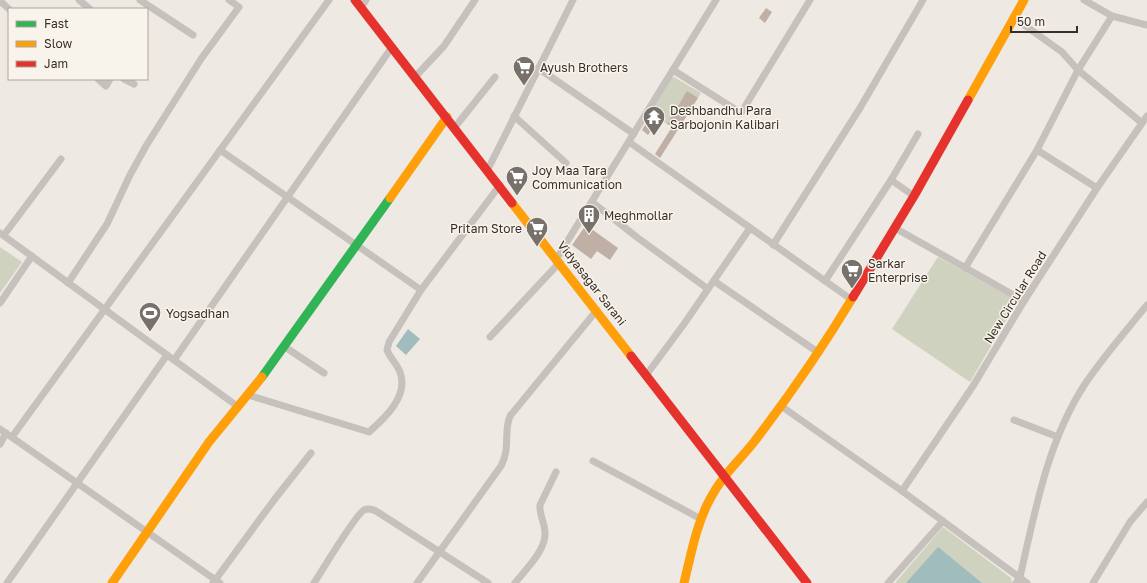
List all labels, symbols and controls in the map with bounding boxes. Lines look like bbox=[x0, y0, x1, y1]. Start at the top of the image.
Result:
legend bbox=[8, 8, 148, 80]
scale bar bbox=[1011, 8, 1077, 34]
text: 50 m bbox=[1017, 14, 1045, 29]
text: Fast bbox=[44, 16, 69, 31]
text: Slow bbox=[44, 36, 72, 51]
supermarket icon: Ayush Brothers bbox=[511, 54, 537, 87]
text: Jam bbox=[44, 56, 68, 71]
place label: Ayush Brothers bbox=[540, 60, 628, 75]
place label: Deshbandhu Para Sarbojonin Kalibari bbox=[670, 103, 779, 132]
temple icon: Deshbandhu Para Sarbojonin Kalibari bbox=[641, 104, 667, 137]
place label: Joy Maa Tara Communication bbox=[532, 163, 622, 192]
supermarket icon: Joy Maa Tara Communication bbox=[504, 164, 530, 197]
building icon: Meghmollar bbox=[576, 202, 602, 235]
place label: Meghmollar bbox=[604, 208, 673, 223]
supermarket icon: Pritam Store bbox=[524, 215, 550, 248]
place label: Pritam Store bbox=[450, 221, 522, 236]
street label: Vidyasagar Sarani bbox=[554, 238, 630, 328]
street label: New Circular Road bbox=[981, 248, 1049, 346]
place label: Sarkar Enterprise bbox=[868, 256, 928, 285]
supermarket icon: Sarkar Enterprise bbox=[839, 257, 865, 290]
sports icon: Yogsadhan bbox=[137, 300, 163, 333]
place label: Yogsadhan bbox=[166, 306, 229, 321]

